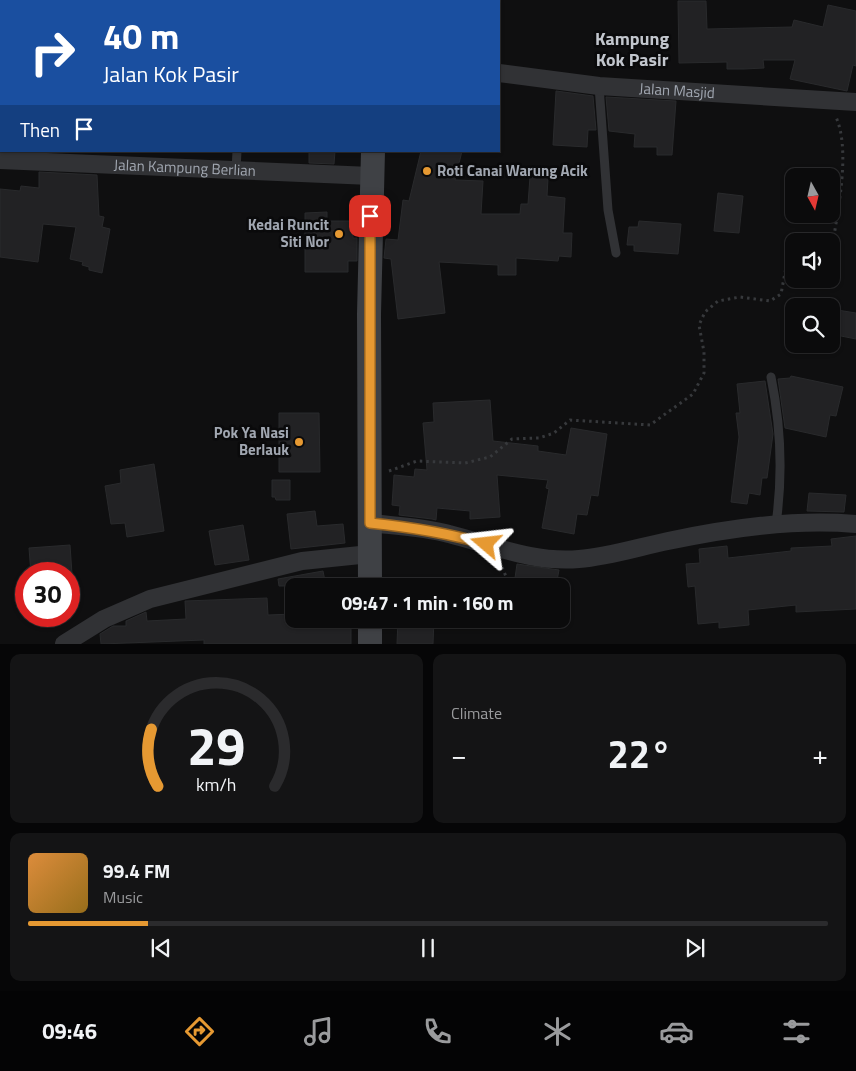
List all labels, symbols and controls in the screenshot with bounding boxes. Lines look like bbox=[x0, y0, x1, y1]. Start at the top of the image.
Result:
text: 40 m bbox=[103, 9, 179, 63]
icon: right bbox=[20, 20, 85, 85]
district label: Kampung Kok Pasir bbox=[595, 25, 669, 73]
text: Jalan Kok Pasir bbox=[103, 57, 239, 91]
street label: Jalan Masjid bbox=[638, 77, 716, 104]
text: Then bbox=[20, 115, 60, 144]
icon: arrive bbox=[70, 115, 98, 143]
street label: Jalan Kampung Berlian bbox=[113, 153, 256, 182]
place label: Roti Canai Warung Acik bbox=[437, 159, 588, 182]
marker: Roti Canai Warung Acik bbox=[421, 165, 433, 177]
north arrow bbox=[785, 168, 840, 222]
map controls bbox=[785, 168, 840, 353]
pin bbox=[349, 195, 391, 237]
icon: arrive bbox=[356, 202, 384, 230]
place label: Kedai Runcit Siti Nor bbox=[248, 213, 330, 253]
marker: Kedai Runcit Siti Nor bbox=[333, 228, 345, 240]
button: sound bbox=[785, 233, 840, 288]
button: search bbox=[785, 298, 840, 353]
place label: Pok Ya Nasi Berlauk bbox=[214, 421, 289, 461]
marker: Pok Ya Nasi Berlauk bbox=[293, 436, 305, 448]
position arrow bbox=[459, 517, 511, 569]
speed limit sign: 30 bbox=[15, 562, 80, 627]
text: 09:47 · 1 min · 160 m bbox=[341, 588, 514, 617]
text: Climate bbox=[451, 701, 502, 725]
text: 29 bbox=[187, 706, 246, 785]
text: 22° bbox=[608, 725, 671, 783]
text: − bbox=[451, 733, 467, 776]
text: + bbox=[812, 733, 828, 776]
text: km/h bbox=[196, 771, 237, 798]
text: 99.4 FM bbox=[103, 856, 170, 885]
text: Music bbox=[103, 885, 143, 909]
icon: previous bbox=[147, 934, 175, 962]
icon: pause bbox=[414, 934, 442, 962]
icon: next bbox=[681, 934, 709, 962]
text: 09:46 bbox=[42, 1014, 97, 1048]
icon: directions bbox=[182, 1014, 217, 1049]
icon: music bbox=[301, 1014, 336, 1049]
icon: phone bbox=[420, 1014, 455, 1049]
icon: climate bbox=[540, 1014, 575, 1049]
icon: car bbox=[659, 1014, 694, 1049]
icon: filters bbox=[779, 1014, 814, 1049]

